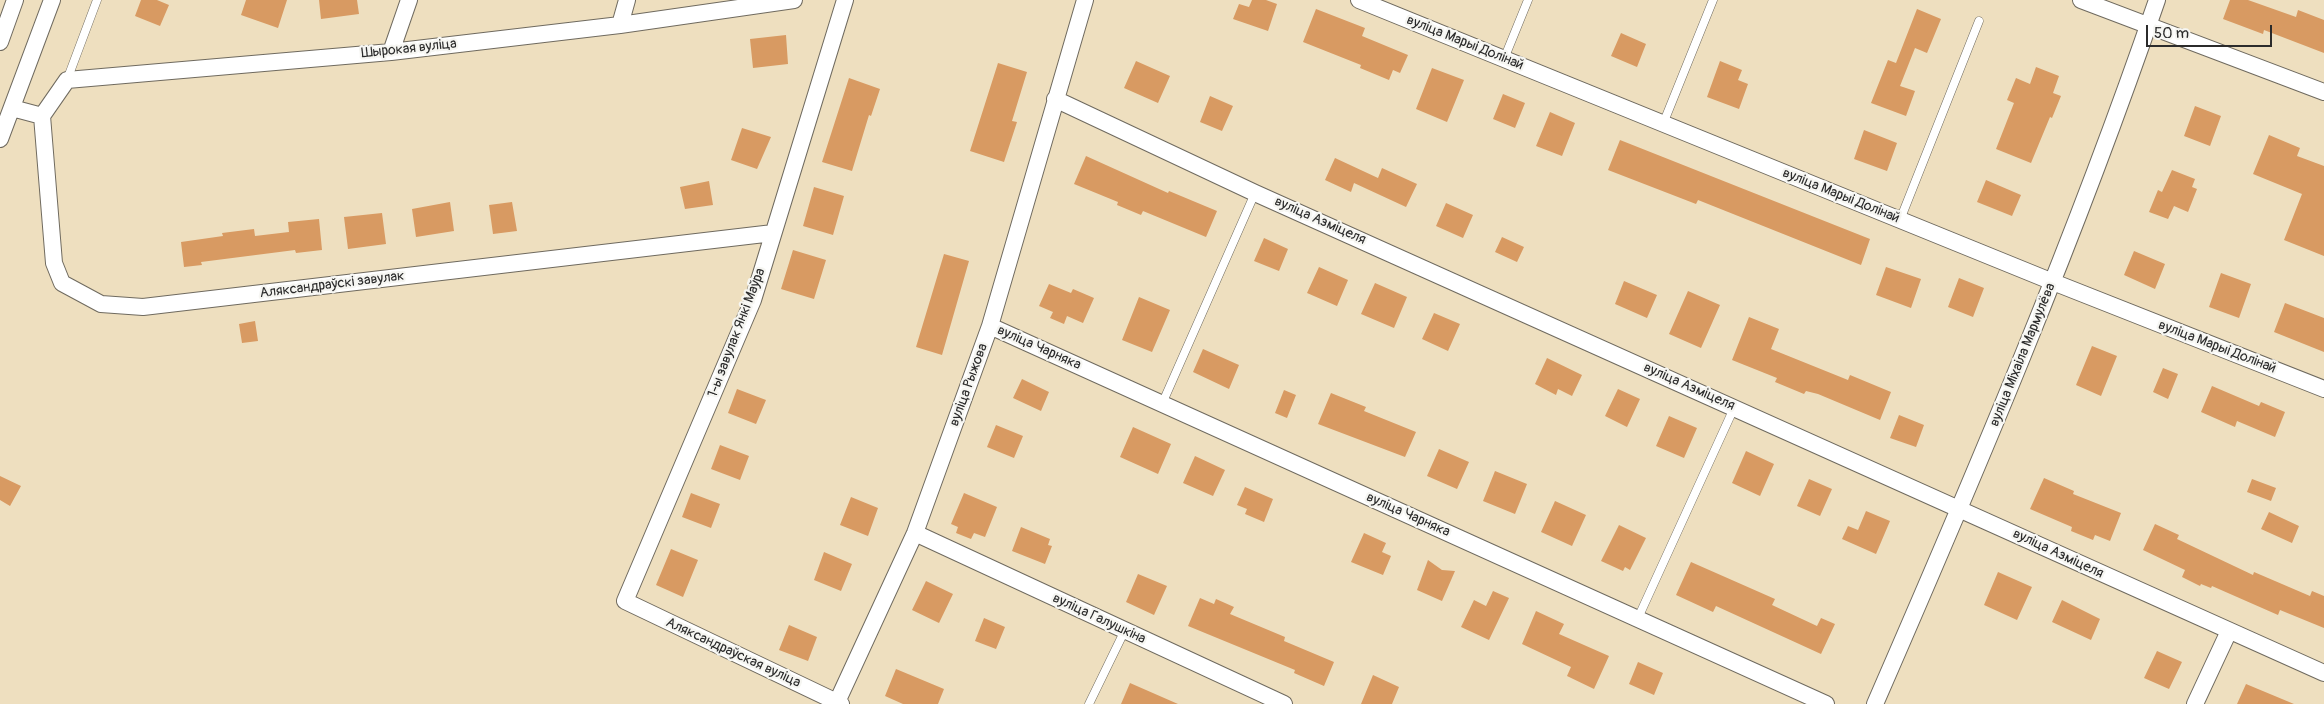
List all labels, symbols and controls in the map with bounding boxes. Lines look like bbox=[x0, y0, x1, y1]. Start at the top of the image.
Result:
street label: вуліца Марыі Долінай bbox=[1404, 12, 1526, 74]
scale bar bbox=[2149, 15, 2275, 47]
text: 50 m bbox=[2154, 24, 2189, 43]
street label: Шырокая вуліца bbox=[360, 36, 458, 62]
street label: вуліца Марыі Долінай bbox=[1780, 165, 1902, 227]
street label: вуліца Азміцеля bbox=[1272, 193, 1368, 249]
street label: 1-ы завулак Янкі Маўра bbox=[705, 266, 769, 400]
street label: Аляксандраўскі завулак bbox=[259, 268, 405, 302]
street label: вуліца Міхаіла Мармулёва bbox=[1987, 281, 2059, 429]
street label: вуліца Марыі Долінай bbox=[2156, 317, 2278, 377]
street label: вуліца Чарняка bbox=[995, 322, 1083, 374]
street label: вуліца Рыжова bbox=[946, 341, 992, 429]
street label: вуліца Азміцеля bbox=[1641, 359, 1737, 415]
street label: вуліца Чарняка bbox=[1364, 489, 1452, 541]
street label: вуліца Азміцеля bbox=[2010, 526, 2106, 582]
street label: вуліца Галушкіна bbox=[1050, 590, 1148, 648]
street label: Аляксандраўская вуліца bbox=[663, 614, 803, 692]

